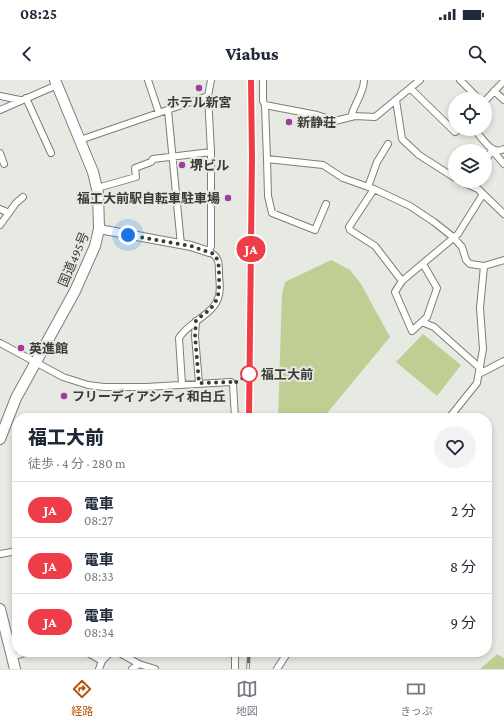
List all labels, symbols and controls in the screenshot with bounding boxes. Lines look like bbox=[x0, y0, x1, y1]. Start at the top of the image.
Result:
text: 08:25 bbox=[20, 6, 57, 22]
icon: back bbox=[16, 43, 38, 65]
icon: search bbox=[466, 43, 488, 65]
text: Viabus bbox=[226, 44, 279, 64]
marker: ホテル新宮 bbox=[194, 83, 204, 93]
map controls bbox=[448, 92, 492, 188]
button: locate bbox=[448, 92, 492, 136]
place label: ホテル新宮 bbox=[166, 95, 232, 110]
place label: 新静荘 bbox=[297, 115, 336, 130]
marker: 新静荘 bbox=[284, 117, 294, 127]
button: layers bbox=[448, 144, 492, 188]
place label: 堺ビル bbox=[190, 158, 229, 173]
marker: 堺ビル bbox=[177, 160, 187, 170]
place label: 福工大前駅自転車駐車場 bbox=[77, 191, 220, 206]
marker: 福工大前駅自転車駐車場 bbox=[223, 193, 233, 203]
your location bbox=[118, 225, 138, 245]
street label: 国道495号 bbox=[55, 230, 92, 289]
line badge: JA bbox=[233, 236, 269, 262]
text: JA bbox=[245, 241, 257, 257]
place label: 英進館 bbox=[29, 341, 68, 356]
marker: 英進館 bbox=[16, 343, 26, 353]
marker: 福工大前 bbox=[240, 365, 258, 383]
place label: 福工大前 bbox=[261, 367, 313, 382]
place label: フリーディアシティ和白丘 bbox=[72, 389, 226, 404]
marker: フリーディアシティ和白丘 bbox=[59, 391, 69, 401]
button: heart bbox=[434, 426, 476, 468]
text: 福工大前 bbox=[28, 427, 104, 448]
text: 徒歩 · 4 分 · 280 m bbox=[28, 456, 126, 471]
text: 電車 bbox=[84, 496, 114, 512]
text: JA bbox=[44, 502, 56, 518]
text: 2 分 bbox=[451, 503, 476, 519]
text: 08:27 bbox=[84, 513, 113, 528]
text: 電車 bbox=[84, 552, 114, 568]
text: JA bbox=[44, 558, 56, 574]
text: 8 分 bbox=[450, 559, 476, 575]
text: 08:33 bbox=[84, 569, 114, 584]
text: 電車 bbox=[84, 608, 114, 624]
text: JA bbox=[44, 614, 56, 630]
text: 9 分 bbox=[451, 615, 476, 631]
text: 08:34 bbox=[84, 625, 114, 640]
tab: 経路 bbox=[71, 678, 93, 718]
tab: 地図 bbox=[236, 678, 258, 718]
tab: きっぷ bbox=[400, 678, 433, 718]

